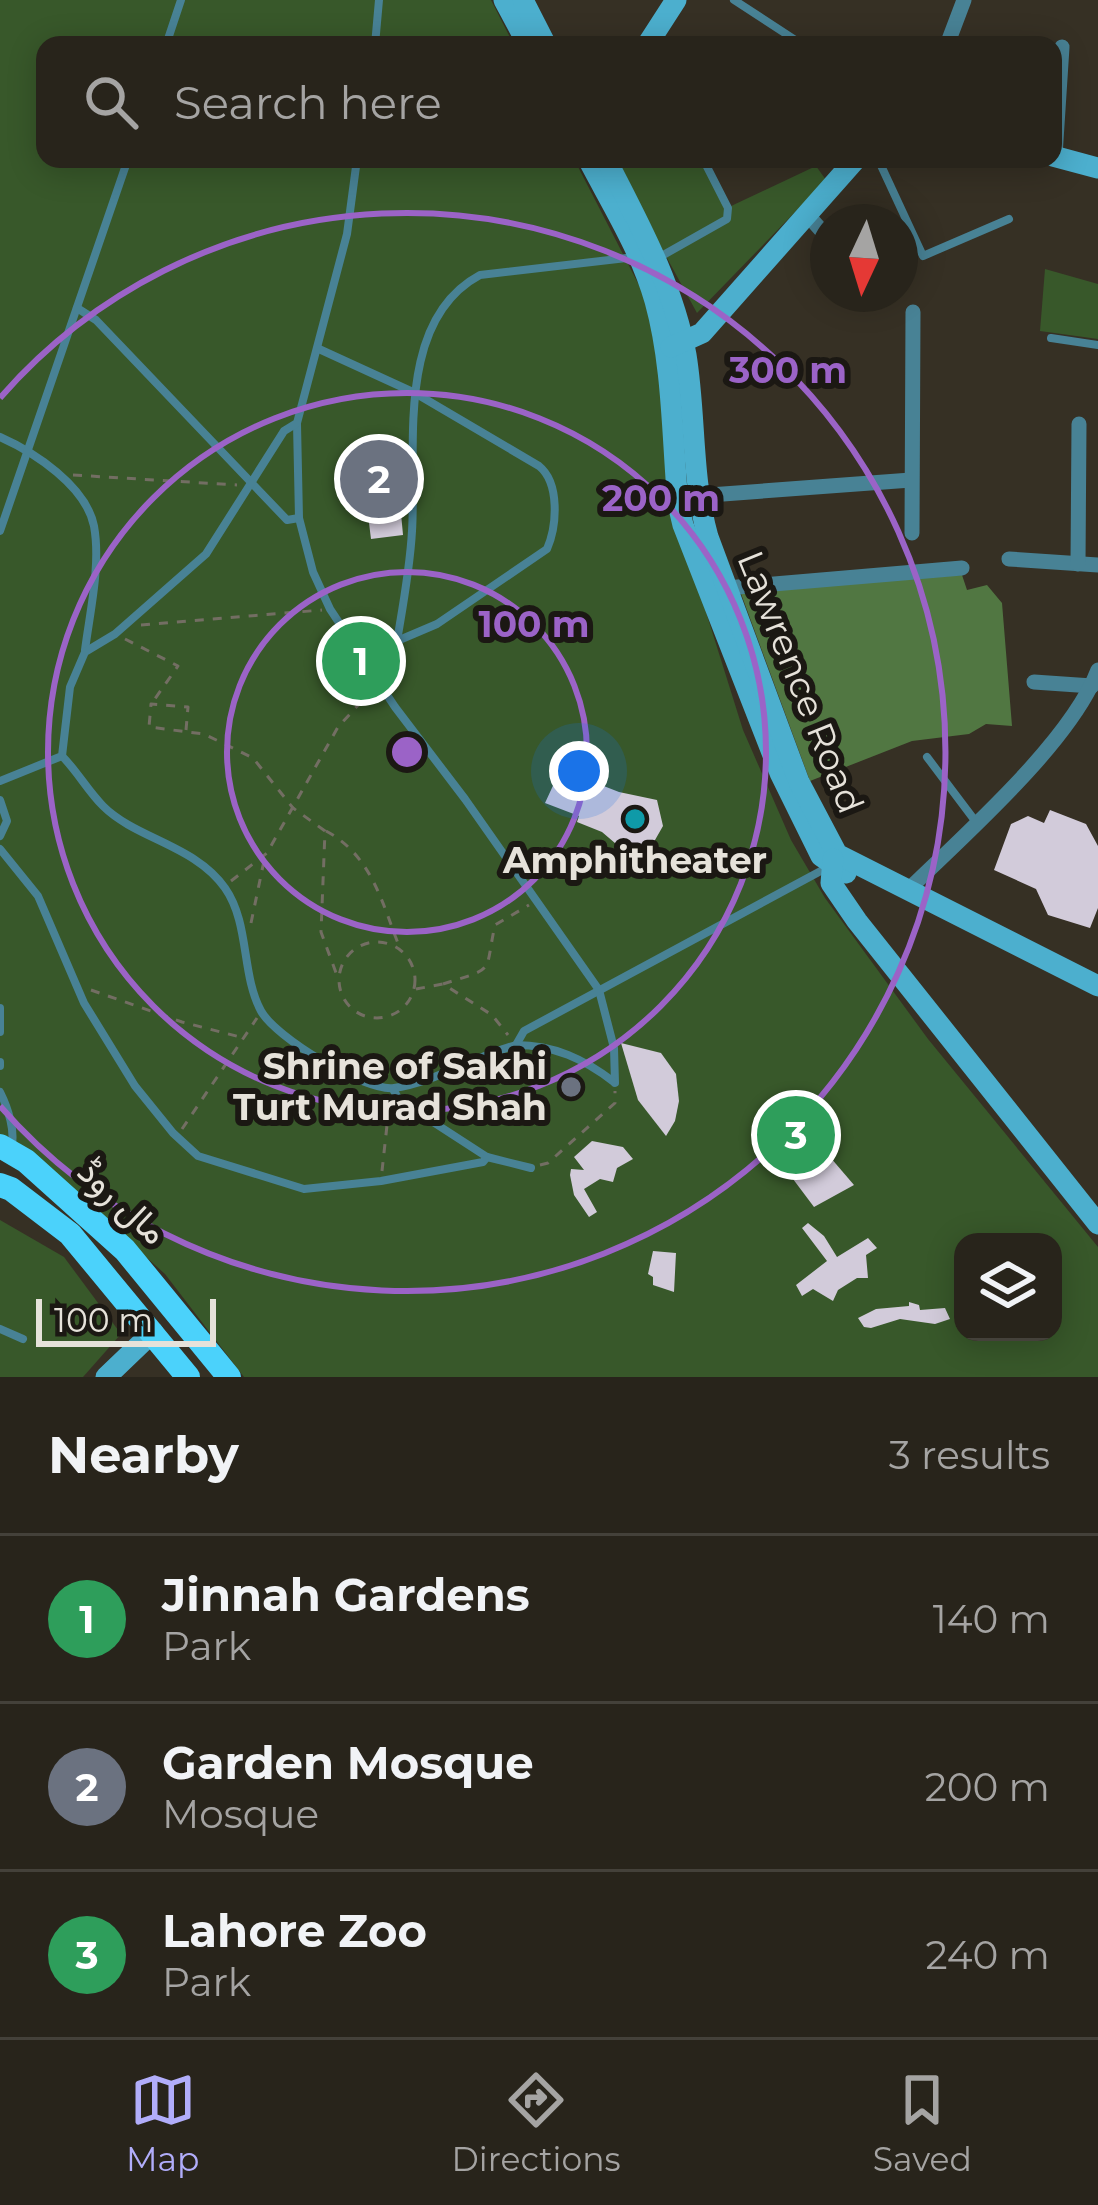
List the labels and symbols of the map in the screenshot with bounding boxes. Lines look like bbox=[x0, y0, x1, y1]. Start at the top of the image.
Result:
north arrow bbox=[810, 204, 918, 312]
text: 300 m bbox=[728, 348, 847, 392]
pin: 2 bbox=[340, 434, 418, 524]
text: 200 m bbox=[602, 476, 720, 520]
street label: Lawrence Road bbox=[728, 544, 874, 820]
text: 100 m bbox=[479, 602, 589, 646]
pin: 1 bbox=[322, 616, 400, 706]
centre of rings bbox=[386, 731, 428, 773]
your location bbox=[549, 741, 609, 801]
marker: Amphitheater bbox=[622, 806, 648, 832]
place label: Amphitheater bbox=[502, 838, 767, 882]
place label: Shrine of Sakhi Turt Murad Shah bbox=[233, 1044, 547, 1129]
marker: Shrine of Sakhi Turt Murad Shah bbox=[558, 1074, 584, 1100]
pin: 3 bbox=[757, 1090, 835, 1180]
street label: مال روڈ bbox=[69, 1149, 177, 1254]
scale bar bbox=[36, 1293, 216, 1346]

